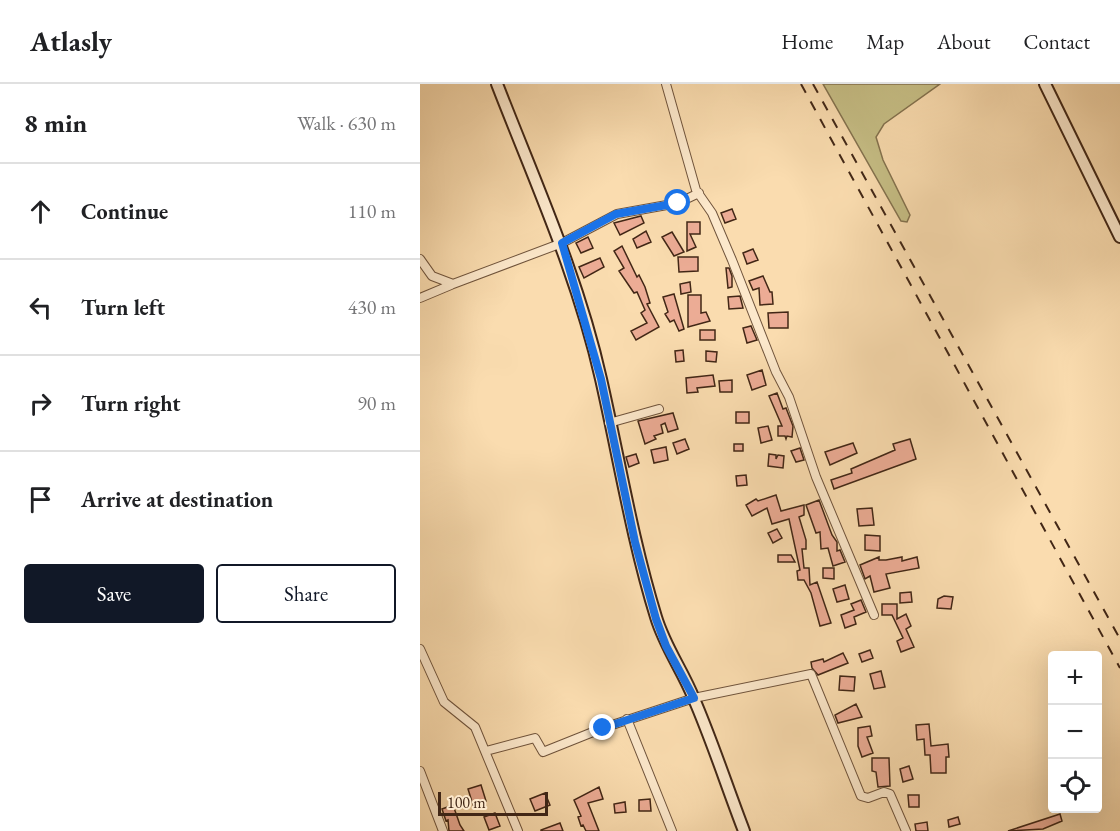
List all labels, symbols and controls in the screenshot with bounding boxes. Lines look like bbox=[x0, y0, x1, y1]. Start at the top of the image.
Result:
text: Atlasly bbox=[30, 23, 112, 59]
text: Home bbox=[781, 28, 833, 55]
text: Map bbox=[866, 28, 904, 55]
text: About bbox=[937, 28, 990, 55]
text: Contact bbox=[1023, 28, 1090, 55]
text: 8 min bbox=[24, 106, 87, 140]
text: Walk · 630 m bbox=[297, 110, 396, 136]
route start bbox=[664, 189, 690, 215]
icon: ahead bbox=[24, 195, 57, 228]
text: Continue bbox=[81, 197, 168, 226]
text: 110 m bbox=[348, 198, 396, 224]
icon: left bbox=[24, 291, 57, 324]
text: Turn left bbox=[81, 293, 165, 322]
text: 430 m bbox=[348, 294, 396, 320]
icon: right bbox=[24, 387, 57, 420]
text: Turn right bbox=[81, 389, 180, 418]
text: 90 m bbox=[357, 390, 396, 416]
icon: arrive bbox=[24, 483, 57, 516]
text: Arrive at destination bbox=[81, 485, 273, 514]
button: Save bbox=[24, 564, 204, 623]
button: Share bbox=[216, 564, 396, 623]
map controls bbox=[1048, 651, 1102, 813]
button: + bbox=[1048, 651, 1102, 705]
button: − bbox=[1048, 705, 1102, 759]
route end bbox=[589, 714, 615, 740]
button: locate bbox=[1048, 759, 1102, 813]
scale bar bbox=[438, 789, 548, 816]
text: 100 m bbox=[447, 792, 486, 813]

